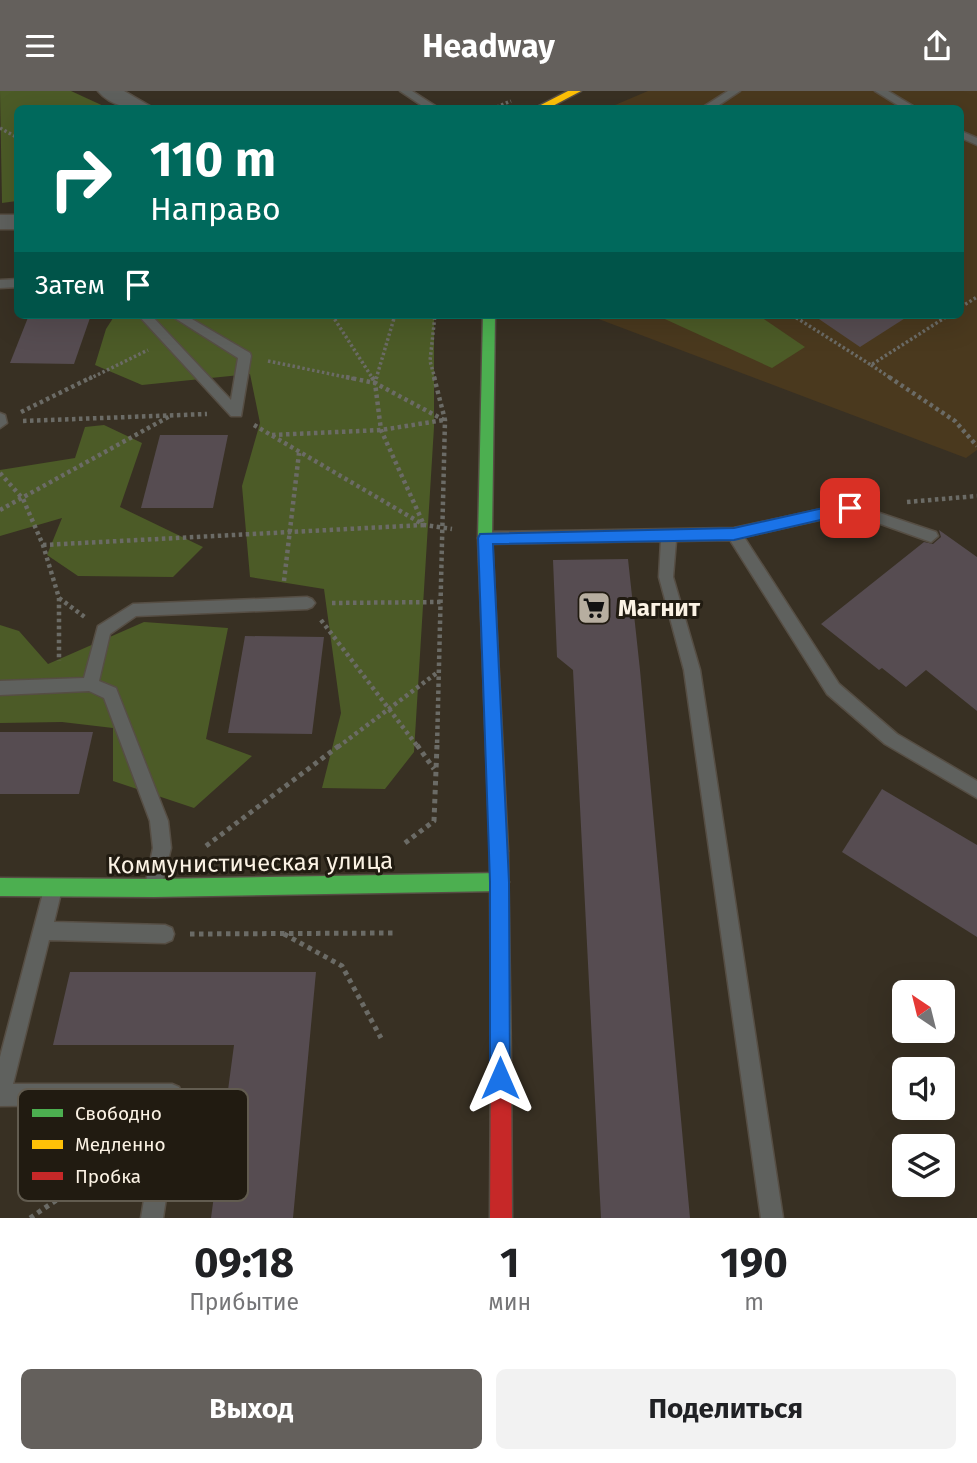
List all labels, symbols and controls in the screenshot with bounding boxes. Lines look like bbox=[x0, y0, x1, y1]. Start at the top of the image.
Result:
icon: menu bbox=[21, 27, 59, 65]
text: Headway bbox=[422, 27, 555, 65]
icon: share bbox=[918, 27, 956, 65]
text: 110 m bbox=[150, 130, 276, 189]
icon: right bbox=[35, 133, 126, 224]
text: Направо bbox=[150, 190, 281, 228]
icon: arrive bbox=[119, 266, 157, 304]
text: Затем bbox=[35, 270, 105, 301]
pin bbox=[820, 478, 880, 538]
icon: arrive bbox=[831, 489, 869, 527]
supermarket icon: Магнит bbox=[575, 589, 613, 627]
place label: Магнит bbox=[618, 594, 701, 622]
street label: Коммунистическая улица bbox=[107, 847, 393, 879]
north arrow bbox=[892, 980, 956, 1043]
map controls bbox=[892, 980, 955, 1197]
position arrow bbox=[463, 1041, 537, 1115]
button: sound bbox=[892, 1057, 955, 1120]
legend bbox=[18, 1089, 248, 1201]
text: Свободно bbox=[75, 1102, 162, 1125]
text: Медленно bbox=[75, 1133, 166, 1156]
button: layers bbox=[892, 1134, 955, 1197]
text: Пробка bbox=[75, 1165, 141, 1188]
text: 09:18 bbox=[194, 1238, 294, 1288]
text: 1 bbox=[500, 1238, 519, 1288]
text: 190 bbox=[720, 1238, 788, 1288]
text: Прибытие bbox=[189, 1288, 299, 1316]
text: мин bbox=[488, 1288, 531, 1316]
text: m bbox=[744, 1288, 764, 1316]
button: Выход bbox=[21, 1369, 482, 1449]
button: Поделиться bbox=[496, 1369, 956, 1449]

